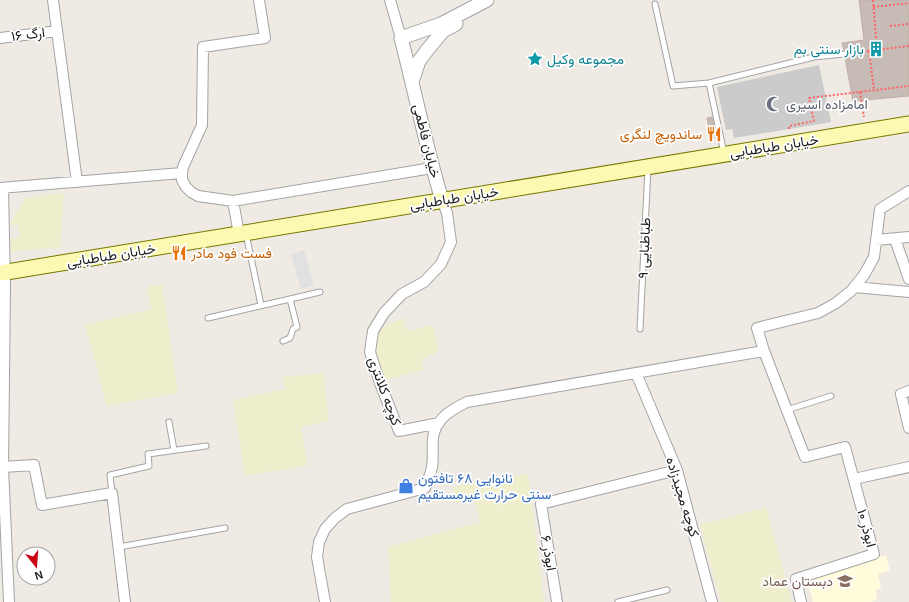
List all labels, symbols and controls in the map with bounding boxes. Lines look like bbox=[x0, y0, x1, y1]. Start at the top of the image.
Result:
street label: ارگ ۱۶ bbox=[10, 24, 46, 45]
building icon: بازار سنتی بم bbox=[867, 40, 885, 58]
place label: بازار سنتی بم bbox=[794, 41, 864, 58]
place icon: مجموعه وکیل bbox=[526, 50, 544, 68]
place label: مجموعه وکیل bbox=[547, 51, 624, 68]
mosque icon: امامزاده اسیری bbox=[765, 95, 783, 113]
place label: امامزاده اسیری bbox=[786, 96, 868, 113]
street label: خیابان فاطمی bbox=[409, 102, 444, 180]
restaurant icon: ساندویچ لنگری bbox=[705, 125, 723, 143]
place label: ساندویچ لنگری bbox=[620, 126, 702, 145]
street label: خیابان طباطبایی bbox=[728, 131, 820, 162]
street label: خیابان طباطبایی bbox=[408, 183, 500, 214]
street label: طباطبایی ۹ bbox=[634, 217, 655, 279]
street label: خیابان طباطبایی bbox=[65, 240, 157, 271]
restaurant icon: فست فود مادر bbox=[170, 244, 188, 262]
place label: فست فود مادر bbox=[190, 245, 272, 262]
street label: کوچه کلانتری bbox=[363, 354, 405, 428]
street label: کوچه مجیدزاده bbox=[661, 455, 703, 540]
place label: نانوایی ۶۸ تافتون سنتی حرارت غیرمستقیم bbox=[418, 470, 551, 503]
shop icon: نانوایی ۶۸ تافتون سنتی حرارت غیرمستقیم bbox=[397, 477, 415, 495]
street label: ابوذر ۱۰ bbox=[853, 507, 880, 549]
street label: ابوذر ۶ bbox=[537, 534, 560, 572]
north arrow bbox=[16, 546, 56, 586]
text: N bbox=[33, 569, 44, 582]
school or university icon: دبستان عماد bbox=[836, 572, 854, 590]
place label: دبستان عماد bbox=[762, 573, 833, 590]

